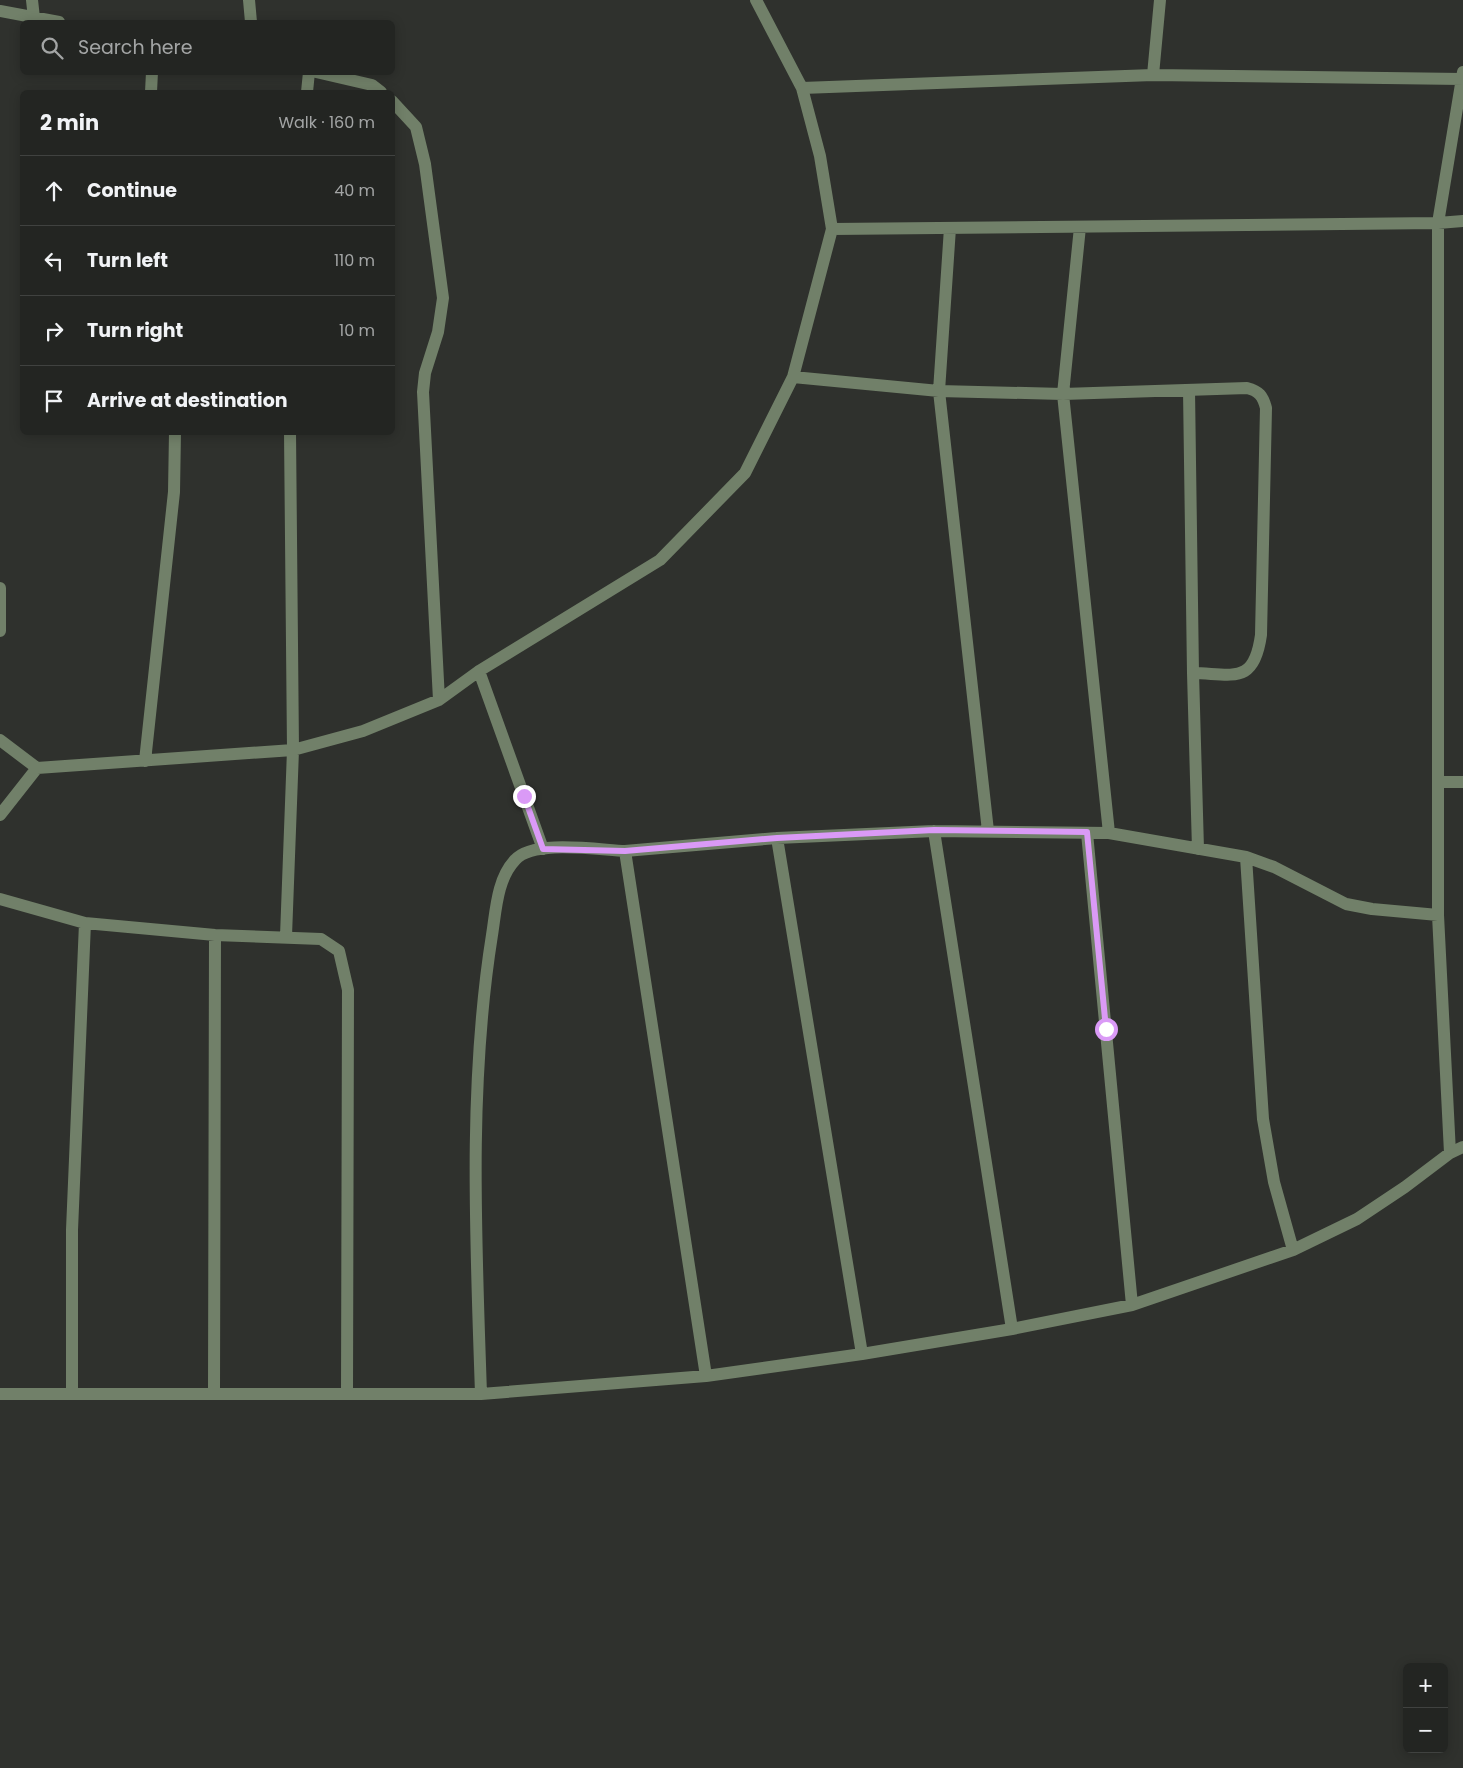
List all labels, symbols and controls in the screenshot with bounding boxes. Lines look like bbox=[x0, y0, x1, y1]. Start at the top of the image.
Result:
search box bbox=[20, 20, 395, 75]
icon: search bbox=[38, 34, 66, 62]
text: Search here bbox=[78, 34, 192, 61]
text: 2 min bbox=[40, 108, 99, 137]
text: Walk · 160 m bbox=[278, 111, 375, 134]
icon: ahead bbox=[40, 177, 68, 205]
text: Continue bbox=[87, 177, 177, 204]
text: 40 m bbox=[334, 179, 375, 202]
icon: left bbox=[40, 247, 68, 275]
text: Turn left bbox=[87, 247, 168, 274]
text: 110 m bbox=[334, 249, 375, 272]
icon: right bbox=[40, 317, 68, 345]
text: Turn right bbox=[87, 317, 183, 344]
text: 10 m bbox=[339, 319, 375, 342]
icon: arrive bbox=[40, 387, 68, 415]
text: Arrive at destination bbox=[87, 387, 288, 414]
route end bbox=[513, 785, 536, 808]
route start bbox=[1095, 1018, 1118, 1041]
map controls bbox=[1403, 1663, 1448, 1753]
button: + bbox=[1403, 1663, 1448, 1708]
button: − bbox=[1403, 1708, 1448, 1753]

